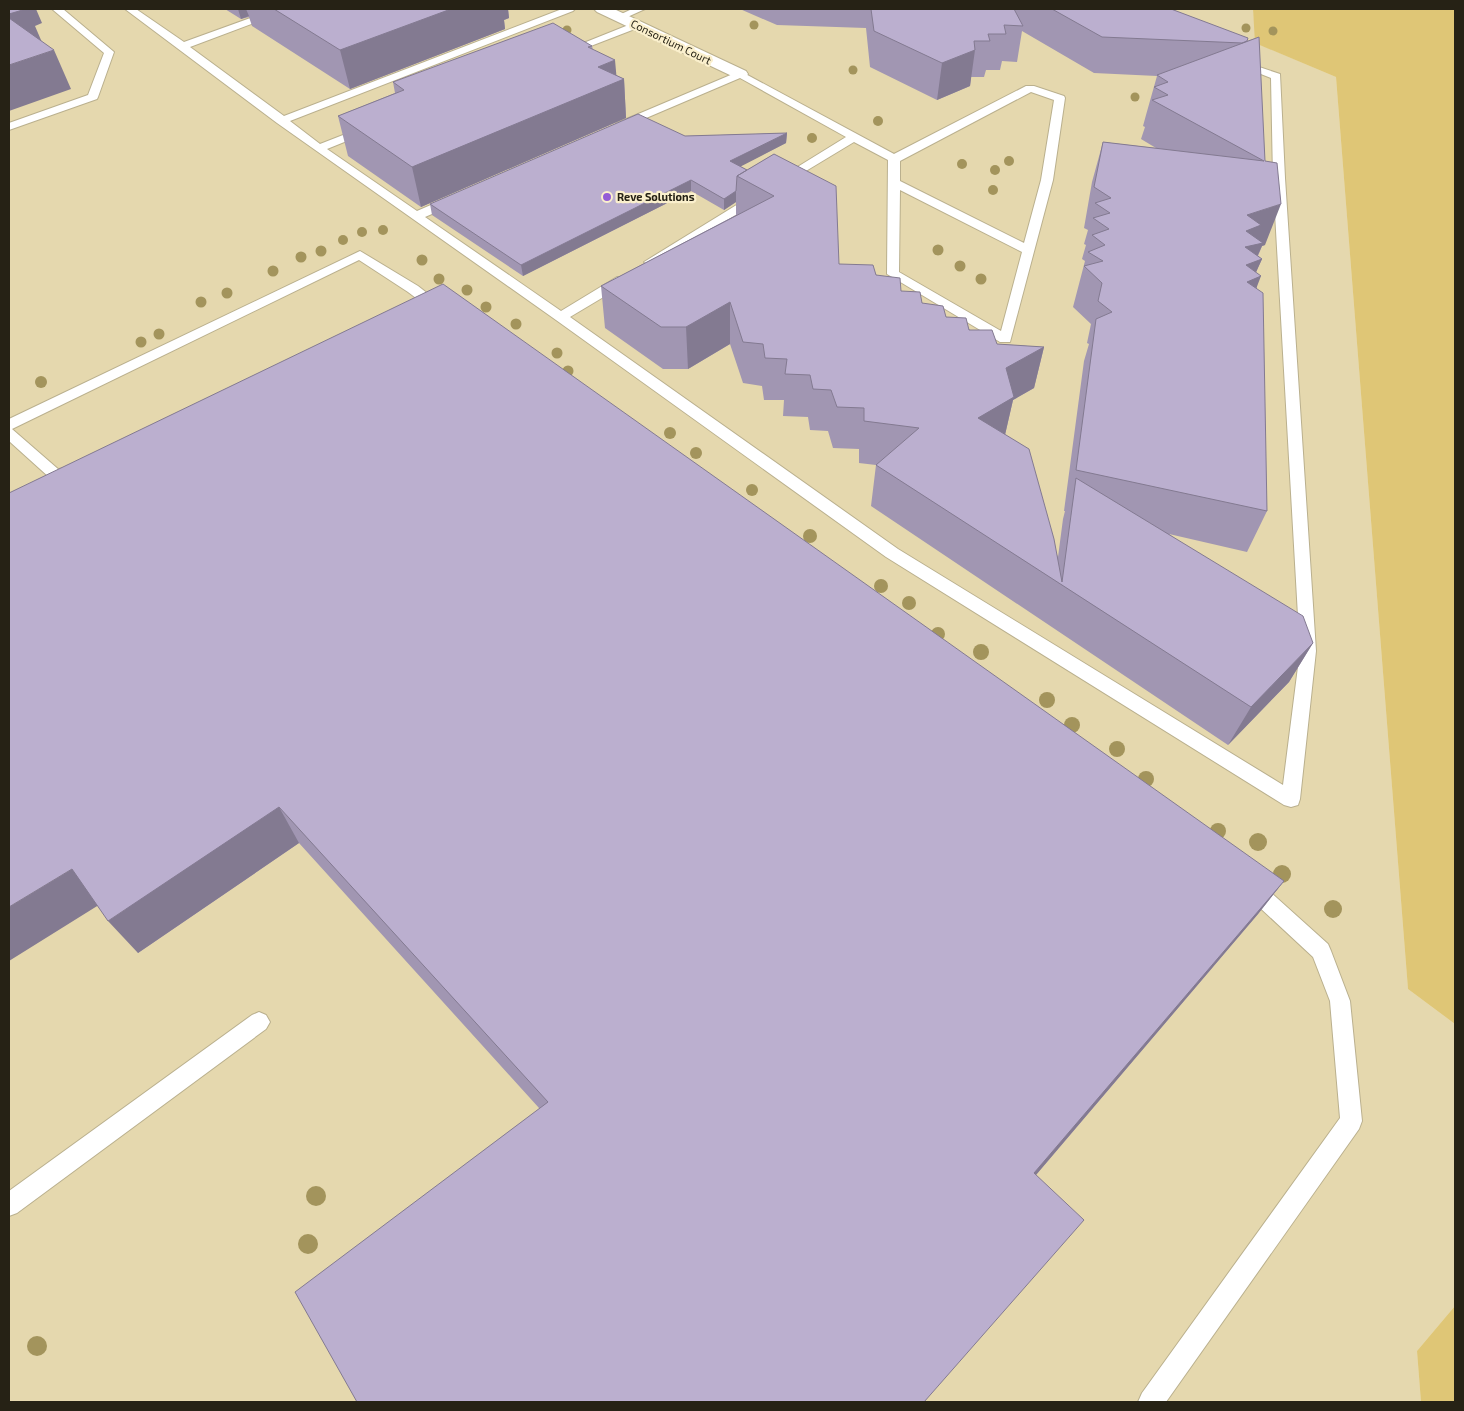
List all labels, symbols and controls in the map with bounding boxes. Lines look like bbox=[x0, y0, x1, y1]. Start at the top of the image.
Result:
street label: Consortium Court bbox=[629, 16, 714, 67]
place label: Reve Solutions bbox=[617, 190, 695, 203]
marker: Reve Solutions bbox=[601, 191, 613, 203]

